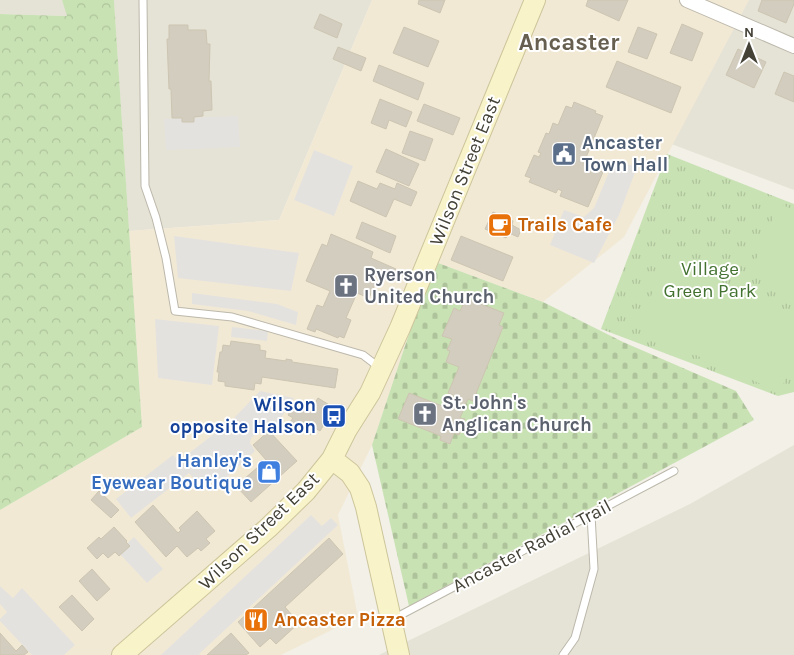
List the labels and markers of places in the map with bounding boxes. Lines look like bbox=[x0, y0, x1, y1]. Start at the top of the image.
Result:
place label: Ancaster Town Hall bbox=[582, 132, 668, 176]
public building icon: Ancaster Town Hall bbox=[551, 141, 577, 167]
cafe icon: Trails Cafe bbox=[487, 212, 513, 238]
place label: Trails Cafe bbox=[518, 214, 612, 236]
place label: Ryerson United Church bbox=[364, 264, 494, 308]
church icon: Ryerson United Church bbox=[333, 273, 359, 299]
place label: St. John's Anglican Church bbox=[442, 392, 592, 436]
place label: Wilson opposite Halson bbox=[170, 394, 316, 438]
church icon: St. John's Anglican Church bbox=[412, 401, 438, 427]
bus stop icon: Wilson opposite Halson bbox=[321, 403, 347, 429]
place label: Hanley's Eyewear Boutique bbox=[91, 450, 252, 494]
shop icon: Hanley's Eyewear Boutique bbox=[256, 459, 282, 485]
restaurant icon: Ancaster Pizza bbox=[243, 607, 269, 633]
place label: Ancaster Pizza bbox=[274, 609, 406, 631]

